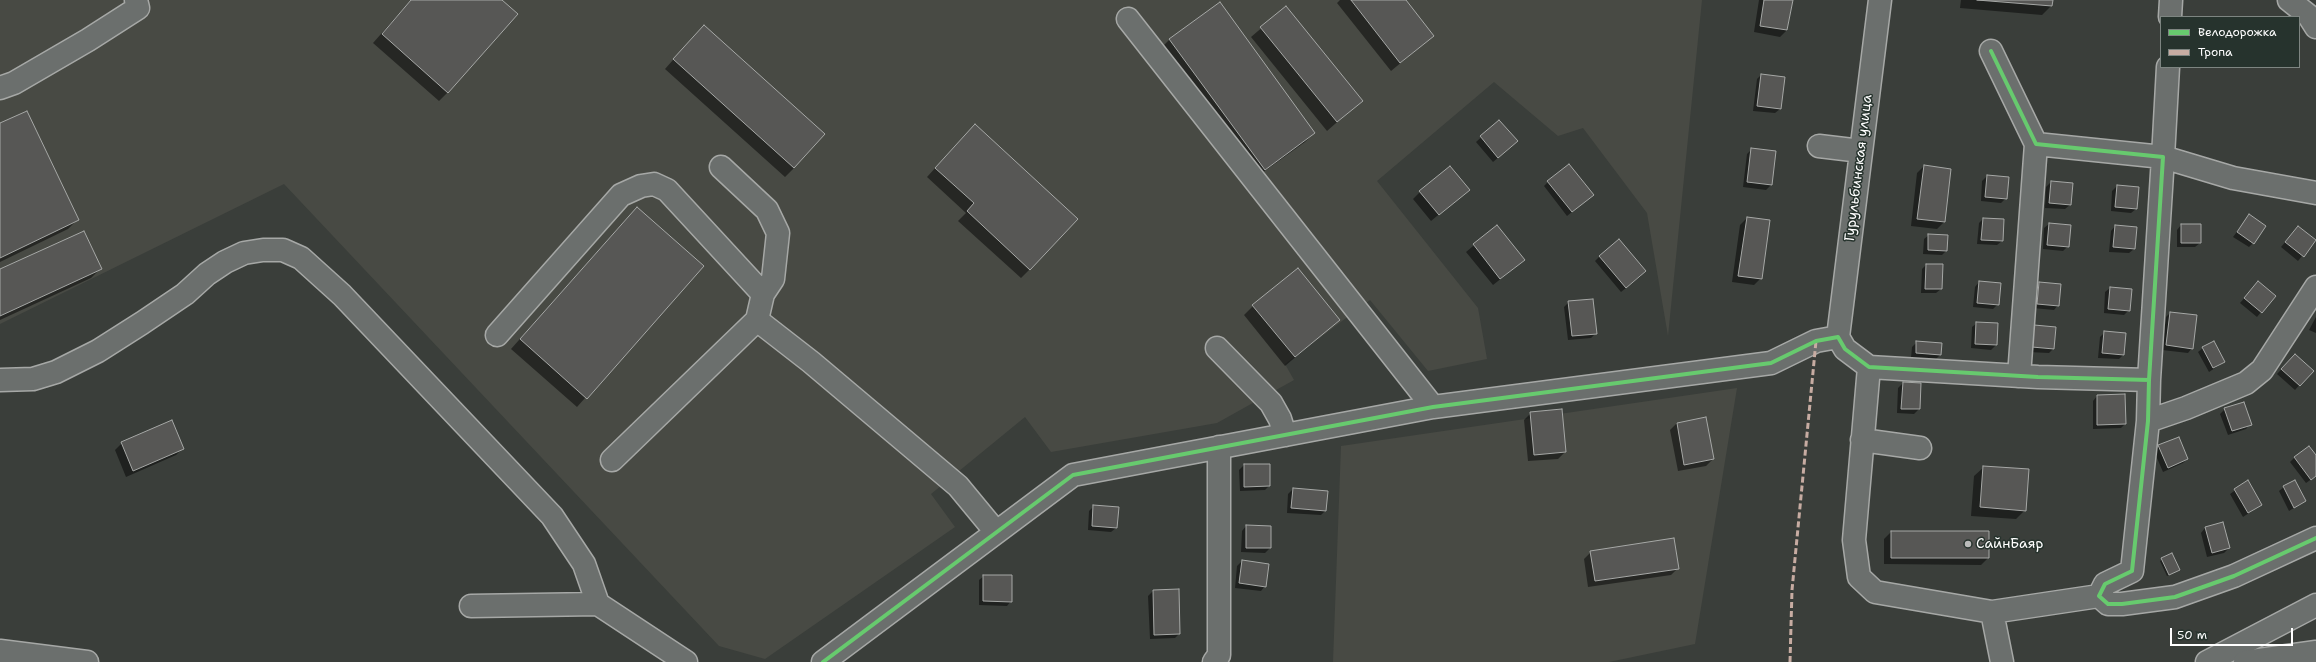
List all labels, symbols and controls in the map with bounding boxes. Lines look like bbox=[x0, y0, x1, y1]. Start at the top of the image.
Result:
legend bbox=[2160, 16, 2300, 68]
text: Велодорожка bbox=[2198, 24, 2276, 40]
text: Тропа bbox=[2198, 44, 2232, 60]
street label: Гурульбинская улица bbox=[1842, 94, 1876, 242]
place label: СайнБаяр bbox=[1976, 536, 2043, 552]
marker: СайнБаяр bbox=[1963, 539, 1973, 549]
scale bar bbox=[2172, 620, 2295, 646]
text: 50 m bbox=[2177, 627, 2207, 643]

